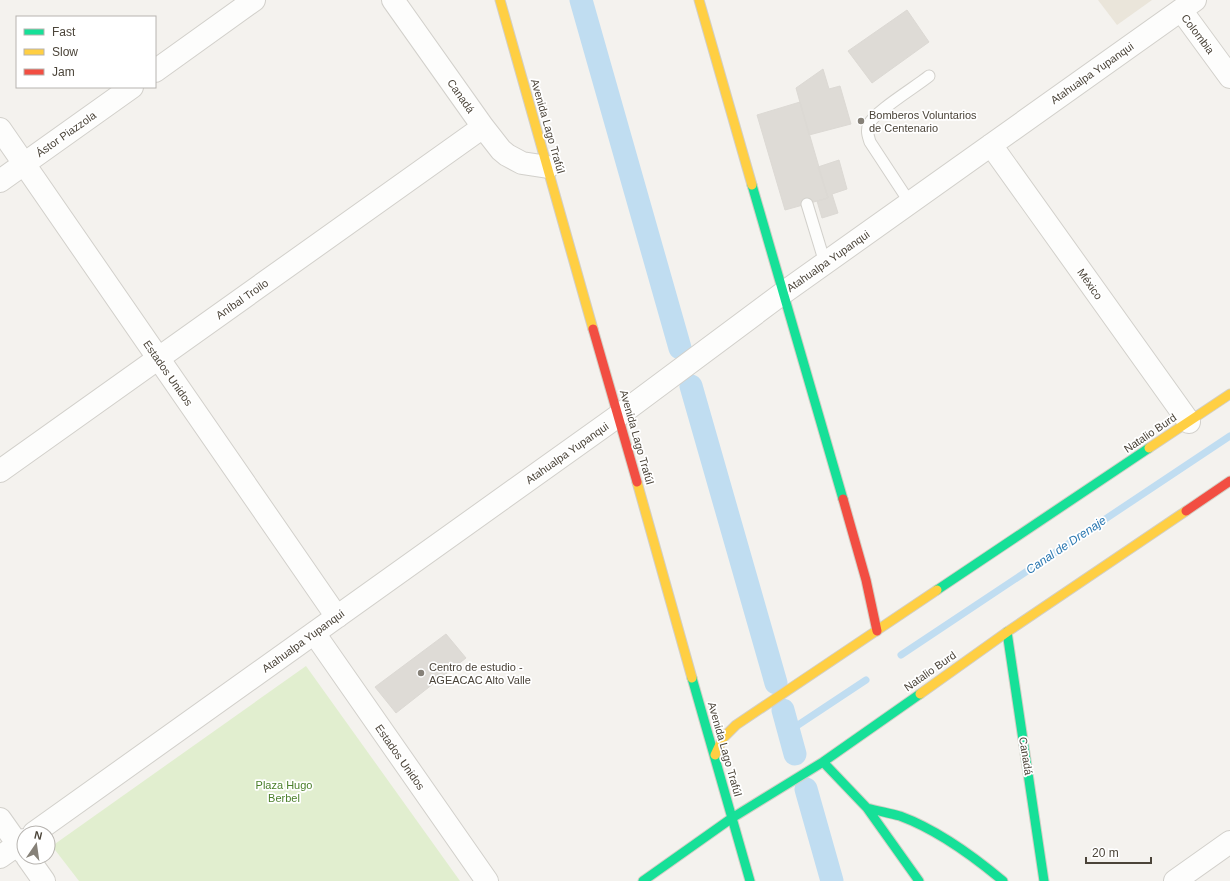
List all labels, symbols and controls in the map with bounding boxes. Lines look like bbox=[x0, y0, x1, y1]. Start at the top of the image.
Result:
street label: Colombia bbox=[1179, 12, 1217, 57]
legend bbox=[16, 16, 156, 88]
text: Fast bbox=[52, 25, 76, 39]
street label: Atahualpa Yupanqui bbox=[1048, 40, 1136, 106]
text: Slow bbox=[52, 45, 78, 59]
text: Jam bbox=[52, 65, 75, 79]
street label: Canadá bbox=[445, 77, 477, 116]
street label: Avenida Lago Trafúl bbox=[529, 77, 567, 175]
street label: Ástor Piazzola bbox=[34, 108, 99, 159]
place label: Bomberos Voluntarios de Centenario bbox=[869, 109, 977, 134]
marker: Bomberos Voluntarios de Centenario bbox=[856, 116, 866, 126]
street label: Atahualpa Yupanqui bbox=[784, 228, 872, 294]
street label: México bbox=[1075, 266, 1105, 302]
street label: Aníbal Troilo bbox=[214, 277, 270, 321]
street label: Estados Unidos bbox=[141, 338, 195, 408]
street label: Avenida Lago Trafúl bbox=[618, 388, 656, 486]
street label: Natalio Burd bbox=[1122, 411, 1178, 455]
street label: Atahualpa Yupanqui bbox=[523, 420, 611, 486]
water label: Canal de Drenaje bbox=[1023, 513, 1109, 577]
street label: Atahualpa Yupanqui bbox=[260, 607, 346, 675]
street label: Natalio Burd bbox=[902, 649, 958, 693]
place label: Centro de estudio - AGEACAC Alto Valle bbox=[429, 661, 531, 686]
marker: Centro de estudio - AGEACAC Alto Valle bbox=[416, 668, 426, 678]
street label: Avenida Lago Trafúl bbox=[706, 700, 744, 798]
street label: Estados Unidos bbox=[373, 722, 427, 792]
street label: Canadá bbox=[1017, 736, 1035, 777]
park label: Plaza Hugo Berbel bbox=[256, 779, 312, 804]
north arrow bbox=[16, 825, 56, 865]
text: N bbox=[33, 829, 44, 842]
scale bar bbox=[1086, 839, 1151, 865]
text: 20 m bbox=[1092, 846, 1119, 860]

